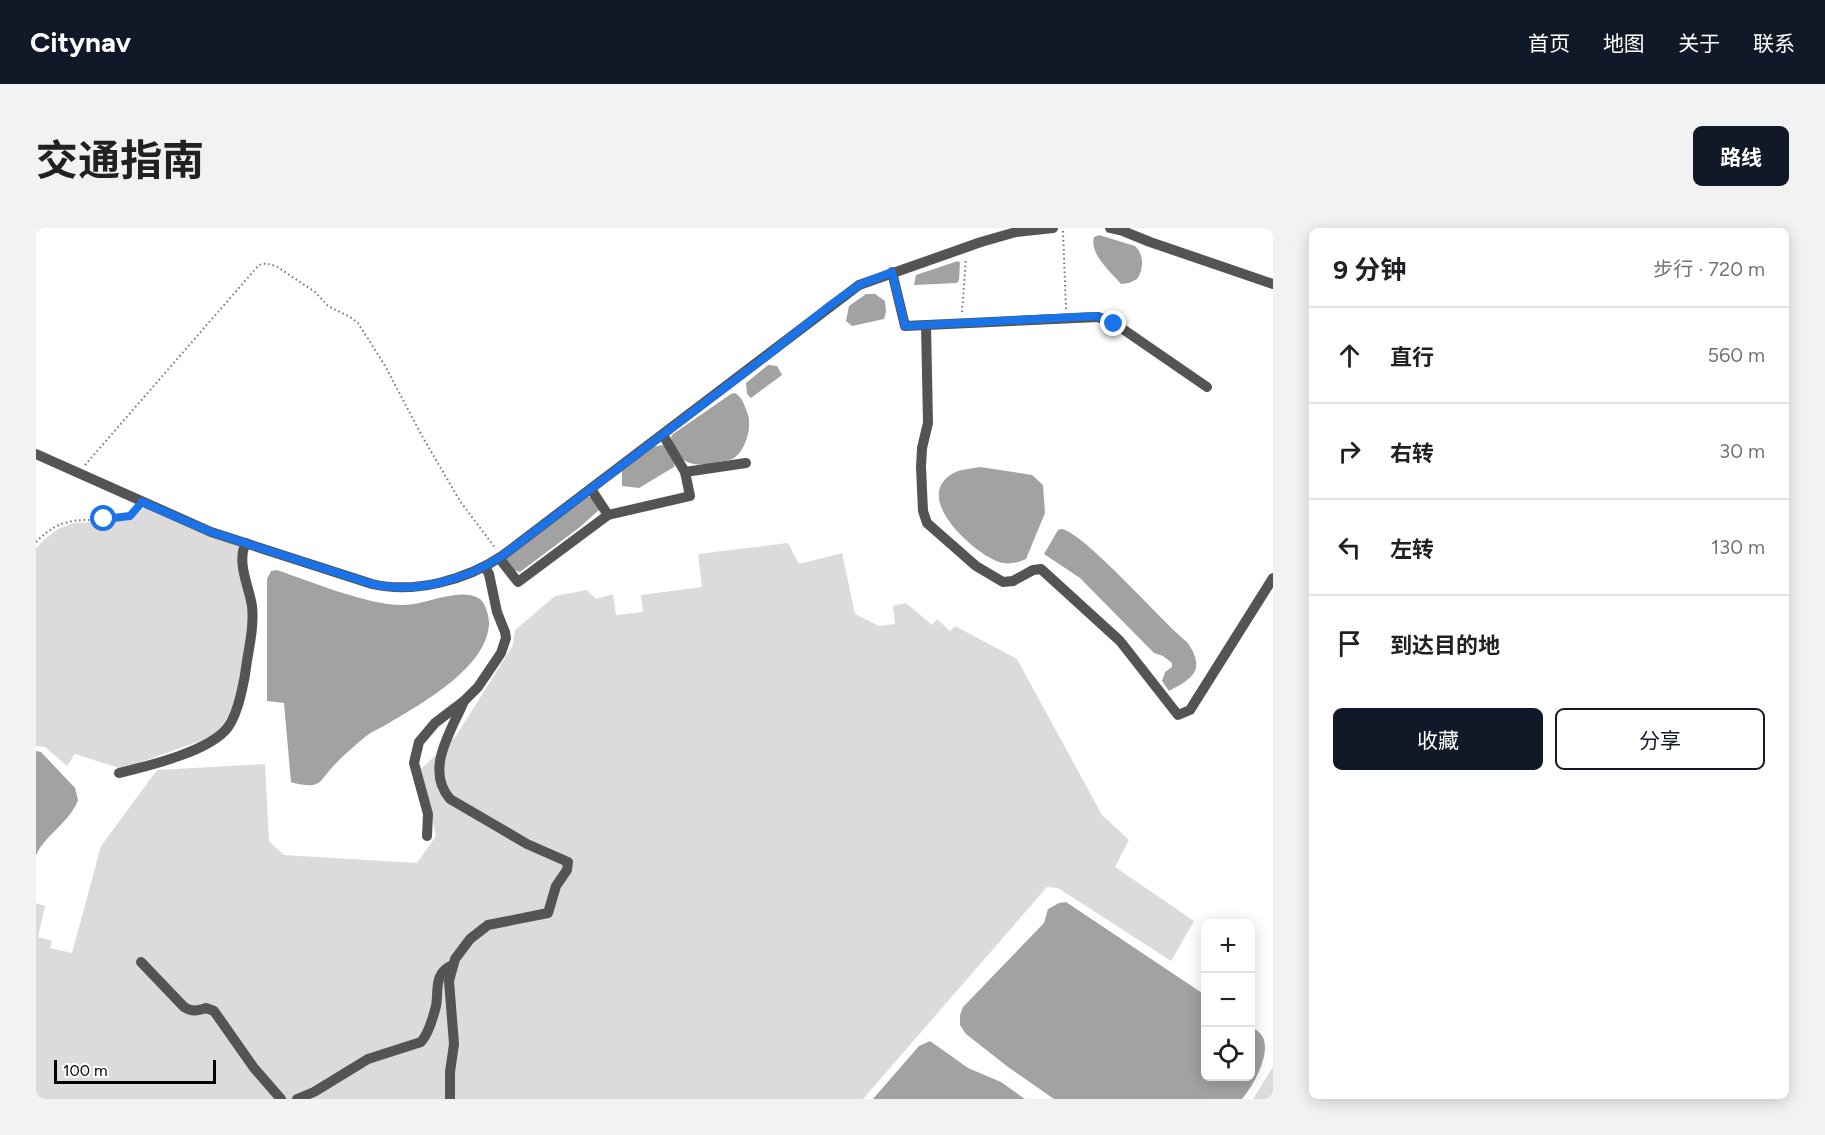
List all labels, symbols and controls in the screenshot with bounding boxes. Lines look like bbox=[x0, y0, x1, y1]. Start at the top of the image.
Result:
text: Citynav bbox=[30, 25, 131, 59]
text: 首页 bbox=[1528, 31, 1570, 56]
text: 地图 bbox=[1603, 31, 1645, 56]
text: 关于 bbox=[1678, 31, 1720, 56]
text: 联系 bbox=[1753, 31, 1795, 56]
button: 路线 bbox=[1693, 126, 1789, 186]
text: 交通指南 bbox=[36, 135, 204, 186]
text: 9 分钟 bbox=[1333, 254, 1406, 286]
text: 步行 · 720 m bbox=[1653, 257, 1765, 281]
route end bbox=[1100, 310, 1126, 336]
icon: ahead bbox=[1333, 339, 1366, 372]
text: 560 m bbox=[1707, 343, 1765, 367]
text: 直行 bbox=[1390, 344, 1434, 371]
icon: right bbox=[1333, 435, 1366, 468]
text: 30 m bbox=[1719, 439, 1765, 463]
text: 右转 bbox=[1390, 440, 1434, 467]
route start bbox=[90, 505, 116, 531]
icon: left bbox=[1333, 531, 1366, 564]
text: 130 m bbox=[1711, 535, 1765, 559]
text: 左转 bbox=[1390, 536, 1434, 563]
icon: arrive bbox=[1333, 627, 1366, 660]
text: 到达目的地 bbox=[1390, 632, 1500, 659]
button: 收藏 bbox=[1333, 708, 1543, 770]
button: 分享 bbox=[1555, 708, 1765, 770]
map controls bbox=[1201, 919, 1255, 1081]
button: + bbox=[1201, 919, 1255, 973]
button: − bbox=[1201, 973, 1255, 1027]
button: locate bbox=[1201, 1027, 1255, 1081]
scale bar bbox=[54, 1057, 216, 1084]
text: 100 m bbox=[63, 1061, 108, 1080]

